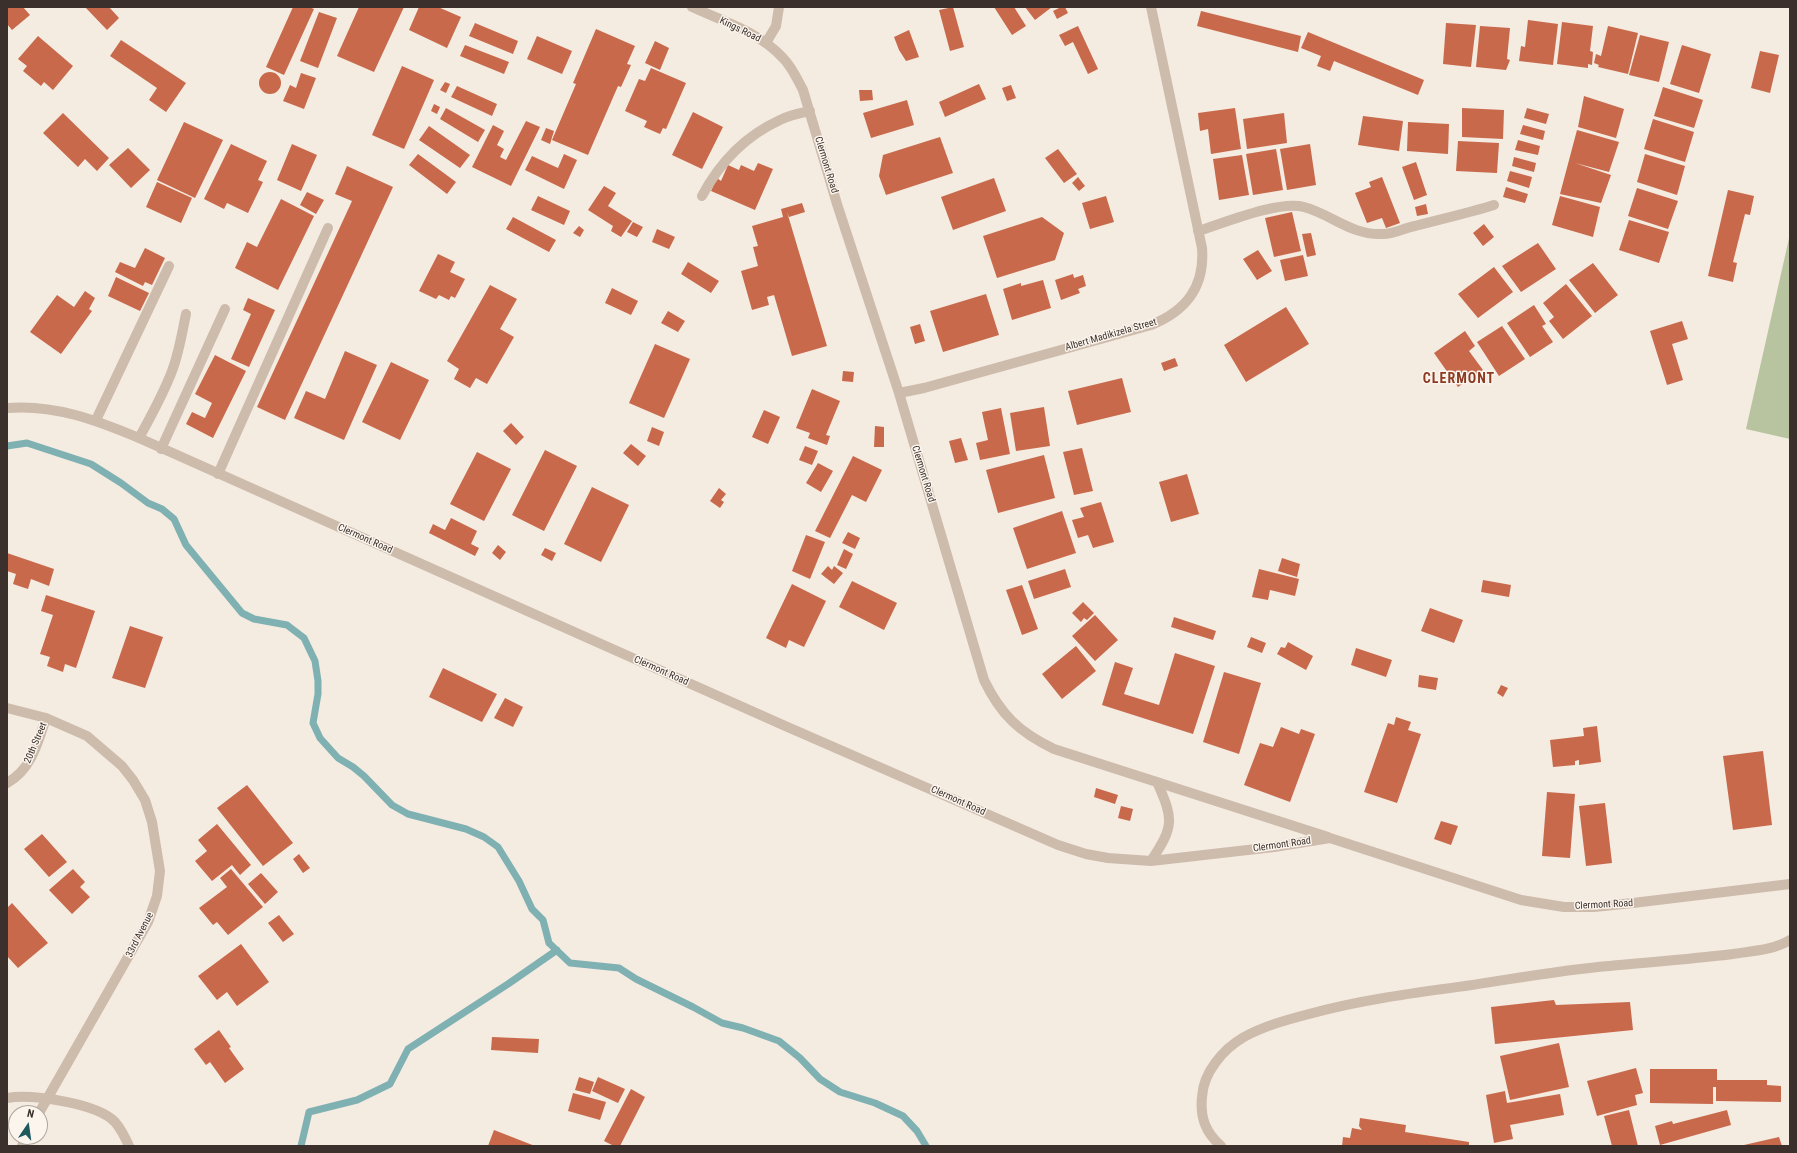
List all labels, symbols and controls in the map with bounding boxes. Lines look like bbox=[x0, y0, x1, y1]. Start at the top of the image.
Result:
street label: Kings Road bbox=[717, 15, 763, 45]
street label: Clermont Road bbox=[812, 135, 840, 195]
street label: Albert Madikizela Street bbox=[1064, 316, 1158, 354]
district label: CLERMONT bbox=[1423, 371, 1495, 387]
street label: Clermont Road bbox=[909, 444, 937, 504]
street label: Clermont Road bbox=[336, 522, 394, 556]
street label: Clermont Road bbox=[632, 654, 690, 688]
street label: 20th Street bbox=[22, 721, 50, 765]
street label: Clermont Road bbox=[929, 784, 987, 818]
street label: Clermont Road bbox=[1252, 835, 1312, 855]
street label: Clermont Road bbox=[1575, 897, 1633, 913]
street label: 33rd Avenue bbox=[124, 911, 156, 959]
north arrow bbox=[8, 1105, 48, 1145]
text: N bbox=[26, 1107, 35, 1121]

